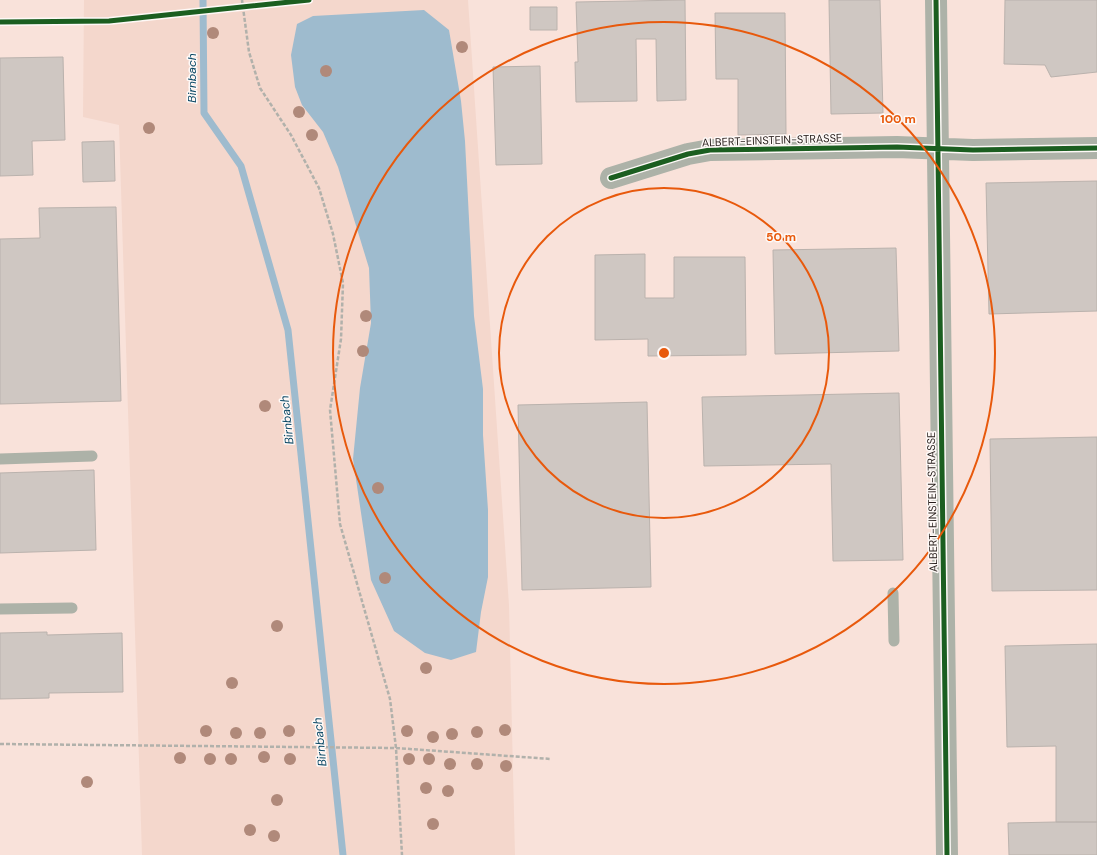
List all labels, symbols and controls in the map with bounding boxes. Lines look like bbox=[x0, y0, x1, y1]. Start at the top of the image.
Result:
water label: Birnbach bbox=[184, 53, 200, 103]
text: 100 m bbox=[880, 111, 916, 127]
street label: ALBERT-EINSTEIN-STRASSE bbox=[702, 131, 842, 149]
text: 50 m bbox=[766, 229, 796, 245]
centre of rings bbox=[657, 346, 671, 360]
water label: Birnbach bbox=[276, 395, 298, 445]
street label: ALBERT-EINSTEIN-STRASSE bbox=[924, 432, 940, 572]
water label: Birnbach bbox=[309, 717, 331, 767]

